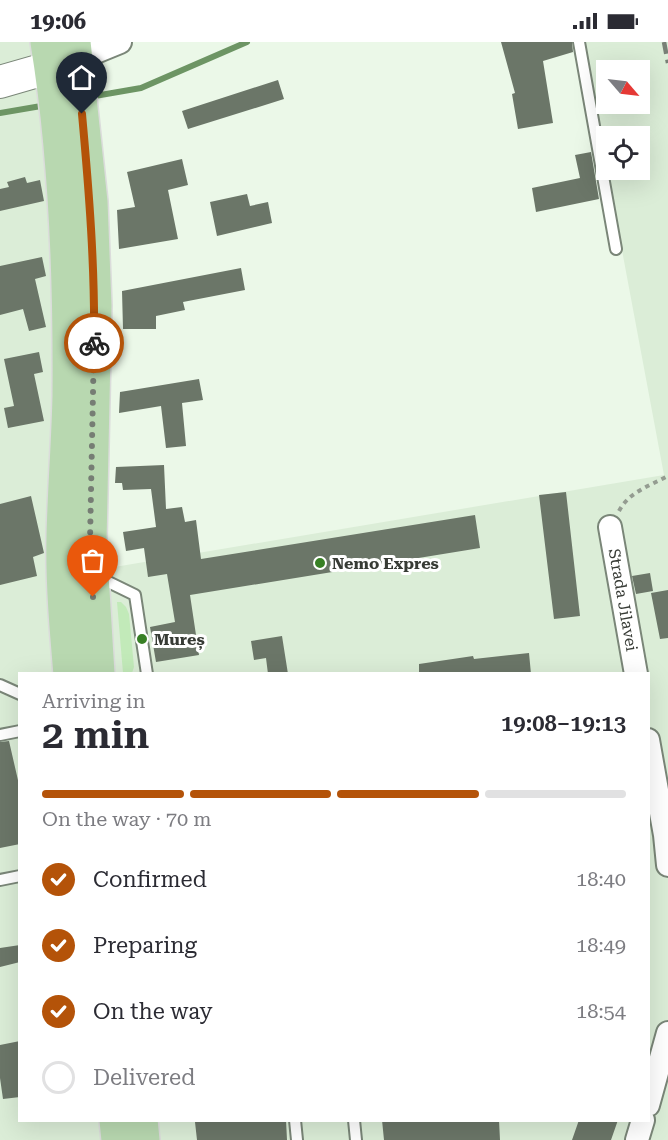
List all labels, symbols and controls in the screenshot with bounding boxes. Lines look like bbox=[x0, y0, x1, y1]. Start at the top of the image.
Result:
text: 19:06 bbox=[30, 9, 86, 34]
pin bbox=[56, 52, 107, 114]
north arrow bbox=[596, 60, 650, 114]
map controls bbox=[596, 60, 650, 180]
icon: home bbox=[65, 61, 98, 94]
button: locate bbox=[596, 126, 650, 180]
courier bbox=[64, 313, 124, 373]
icon: bike bbox=[78, 327, 111, 360]
pin bbox=[67, 535, 118, 597]
icon: bag bbox=[76, 544, 109, 577]
street label: Strada Jilavei bbox=[605, 547, 641, 653]
place label: Nemo Expres bbox=[332, 554, 439, 573]
marker: Nemo Expres bbox=[313, 556, 327, 570]
place label: Mureș bbox=[154, 630, 205, 650]
marker: Mureș bbox=[135, 632, 149, 646]
text: Arriving in bbox=[42, 689, 145, 713]
text: 19:08–19:13 bbox=[501, 711, 626, 736]
text: 2 min bbox=[42, 712, 149, 758]
text: On the way · 70 m bbox=[42, 807, 212, 831]
icon: check bbox=[42, 863, 75, 896]
text: Confirmed bbox=[93, 867, 207, 892]
text: 18:40 bbox=[576, 867, 626, 891]
icon: check bbox=[42, 929, 75, 962]
text: Preparing bbox=[93, 933, 197, 958]
text: 18:49 bbox=[576, 933, 626, 957]
icon: check bbox=[42, 995, 75, 1028]
text: On the way bbox=[93, 999, 213, 1024]
text: 18:54 bbox=[576, 999, 626, 1023]
text: Delivered bbox=[93, 1065, 195, 1090]

